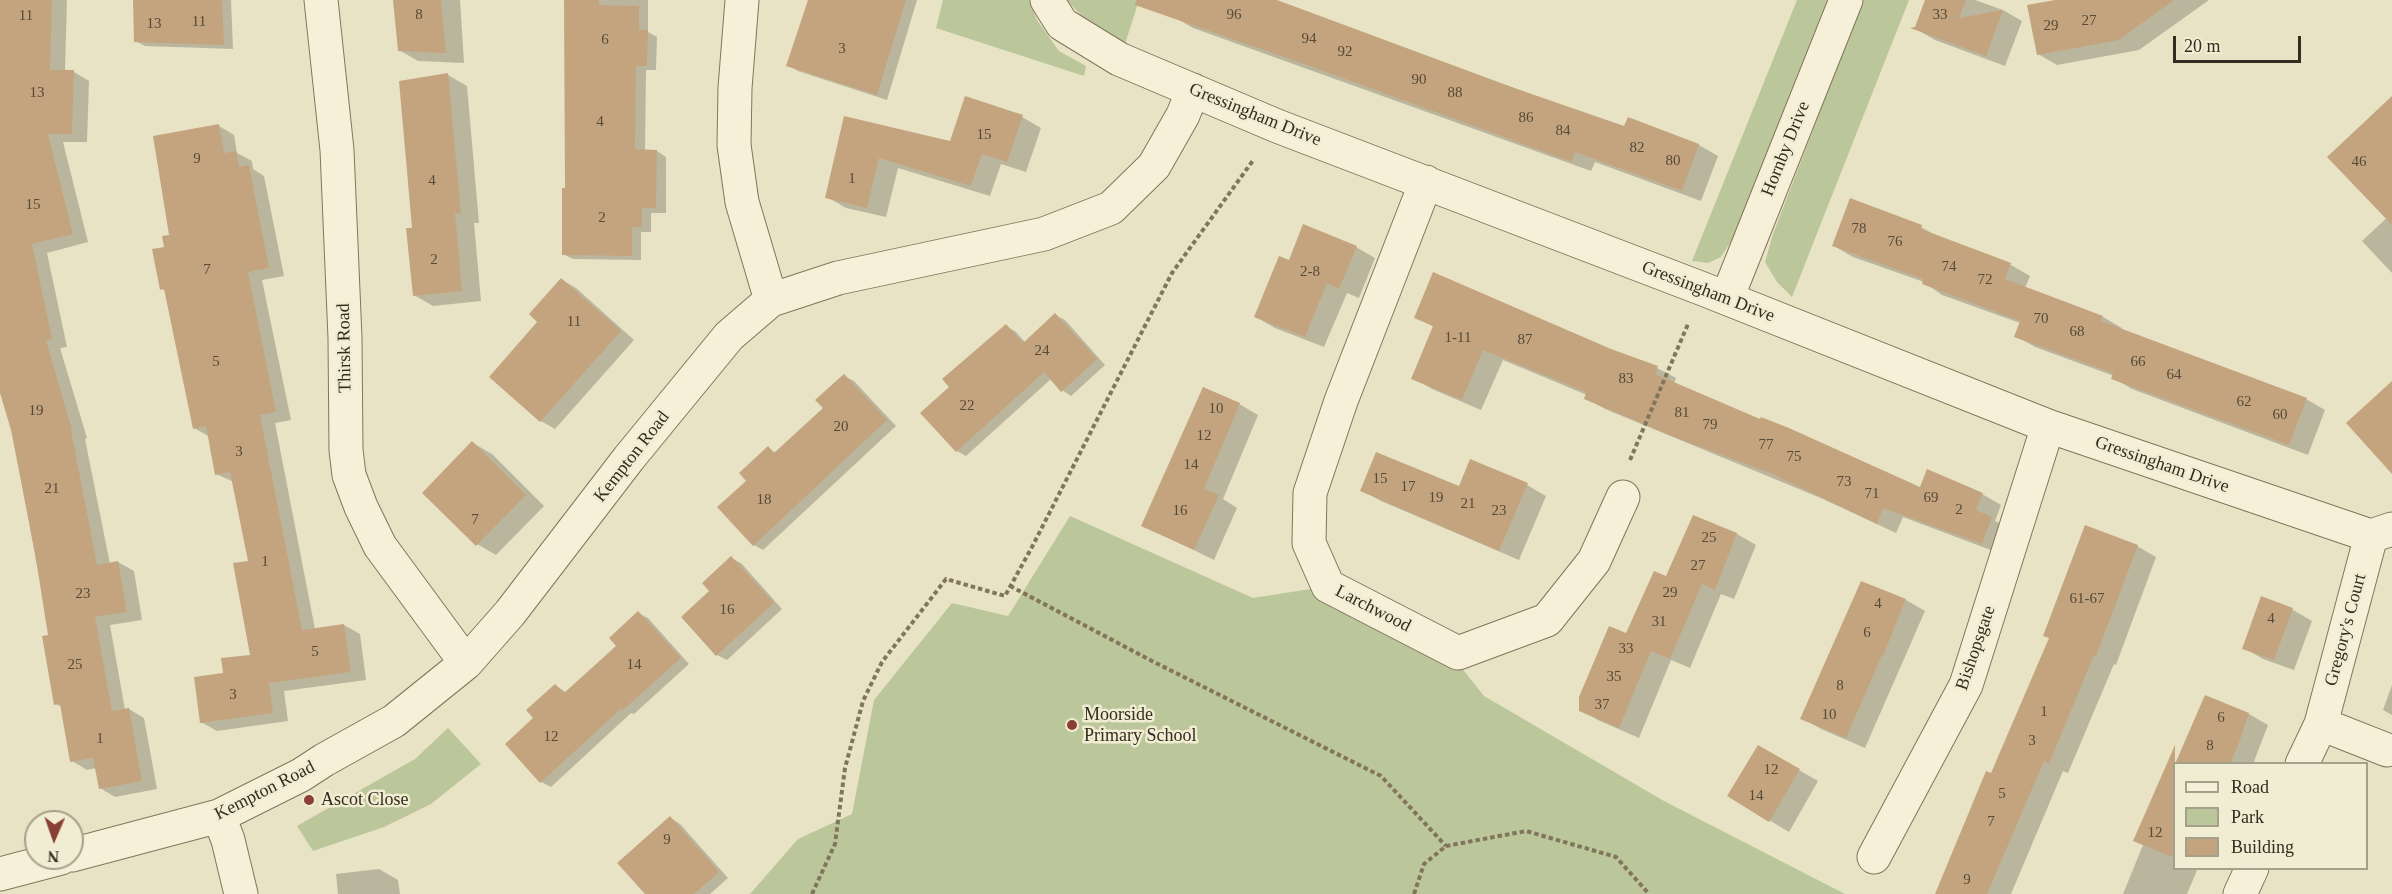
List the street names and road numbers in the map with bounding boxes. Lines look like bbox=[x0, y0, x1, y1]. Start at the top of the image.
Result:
street label: Gressingham Drive bbox=[1186, 79, 1324, 151]
street label: Hornby Drive bbox=[1757, 98, 1815, 200]
street label: Gressingham Drive bbox=[1639, 257, 1777, 327]
street label: Thirsk Road bbox=[333, 303, 357, 393]
street label: Kempton Road bbox=[590, 407, 674, 507]
street label: Gressingham Drive bbox=[2092, 432, 2232, 498]
street label: Gregory's Court bbox=[2321, 571, 2371, 689]
street label: Larchwood bbox=[1332, 581, 1414, 637]
street label: Bishopsgate bbox=[1951, 603, 2001, 693]
street label: Kempton Road bbox=[211, 757, 319, 825]

